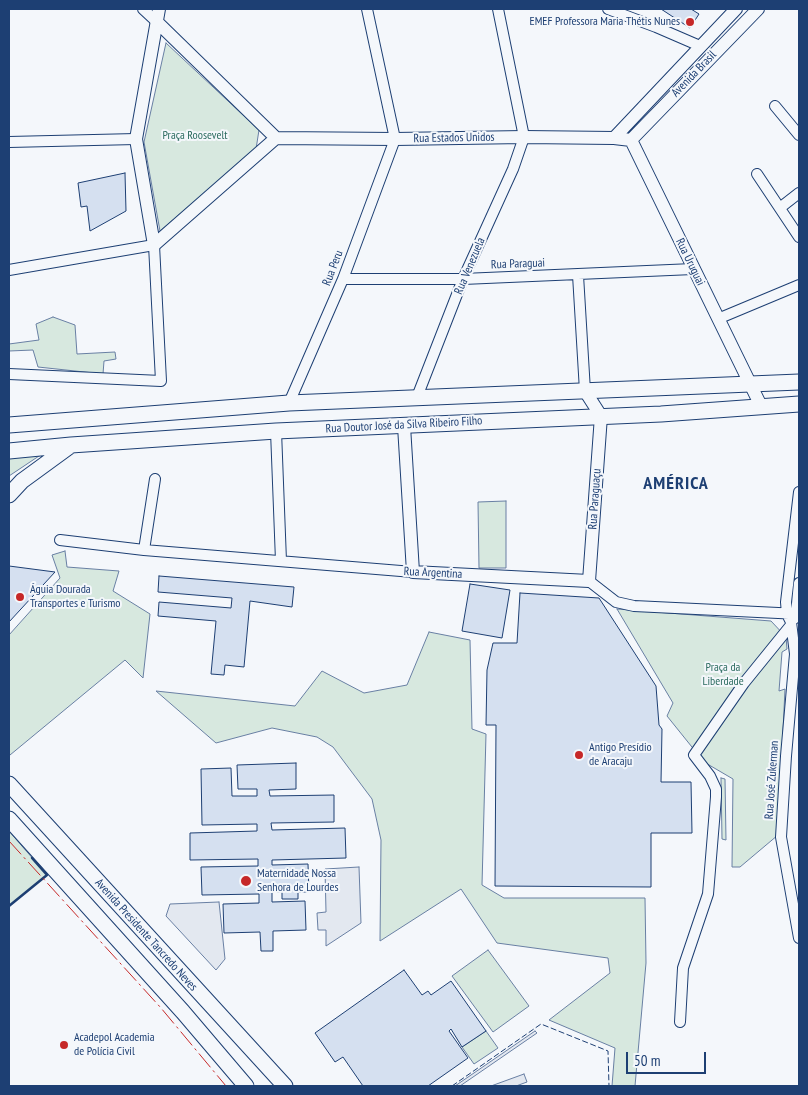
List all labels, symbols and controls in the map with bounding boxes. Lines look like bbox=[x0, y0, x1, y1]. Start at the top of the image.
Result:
place label: EMEF Professora Maria Thétis Nunes bbox=[530, 15, 680, 29]
marker: EMEF Professora Maria Thétis Nunes bbox=[684, 16, 696, 28]
street label: Avenida Brasil bbox=[668, 48, 720, 100]
park label: Praça Roosevelt bbox=[163, 129, 227, 143]
street label: Rua Estados Unidos bbox=[413, 130, 495, 146]
street label: Rua Venezuela bbox=[452, 235, 488, 297]
street label: Rua Uruguai bbox=[672, 236, 708, 288]
street label: Rua Peru bbox=[320, 248, 346, 288]
street label: Rua Paraguai bbox=[491, 256, 545, 272]
street label: Rua Doutor José da Silva Ribeiro Filho bbox=[325, 414, 483, 436]
street label: Rua Paraguaçu bbox=[586, 468, 604, 530]
district label: AMÉRICA bbox=[642, 473, 710, 495]
street label: Rua Argentina bbox=[403, 564, 463, 582]
place label: Águia Dourada Transportes e Turismo bbox=[30, 583, 120, 611]
marker: Águia Dourada Transportes e Turismo bbox=[14, 591, 26, 603]
park label: Praça da Liberdade bbox=[702, 661, 744, 689]
street label: Rua José Zukerman bbox=[762, 740, 782, 820]
place label: Antigo Presídio de Aracaju bbox=[589, 741, 652, 769]
marker: Antigo Presídio de Aracaju bbox=[573, 749, 585, 761]
place label: Maternidade Nossa Senhora de Lourdes bbox=[257, 867, 338, 895]
marker: Maternidade Nossa Senhora de Lourdes bbox=[239, 874, 253, 888]
street label: Avenida Presidente Tancredo Neves bbox=[92, 876, 200, 994]
place label: Acadepol Academia de Polícia Civil bbox=[74, 1031, 154, 1059]
marker: Acadepol Academia de Polícia Civil bbox=[58, 1039, 70, 1051]
scale bar bbox=[628, 1042, 708, 1074]
text: 50 m bbox=[634, 1051, 660, 1070]

